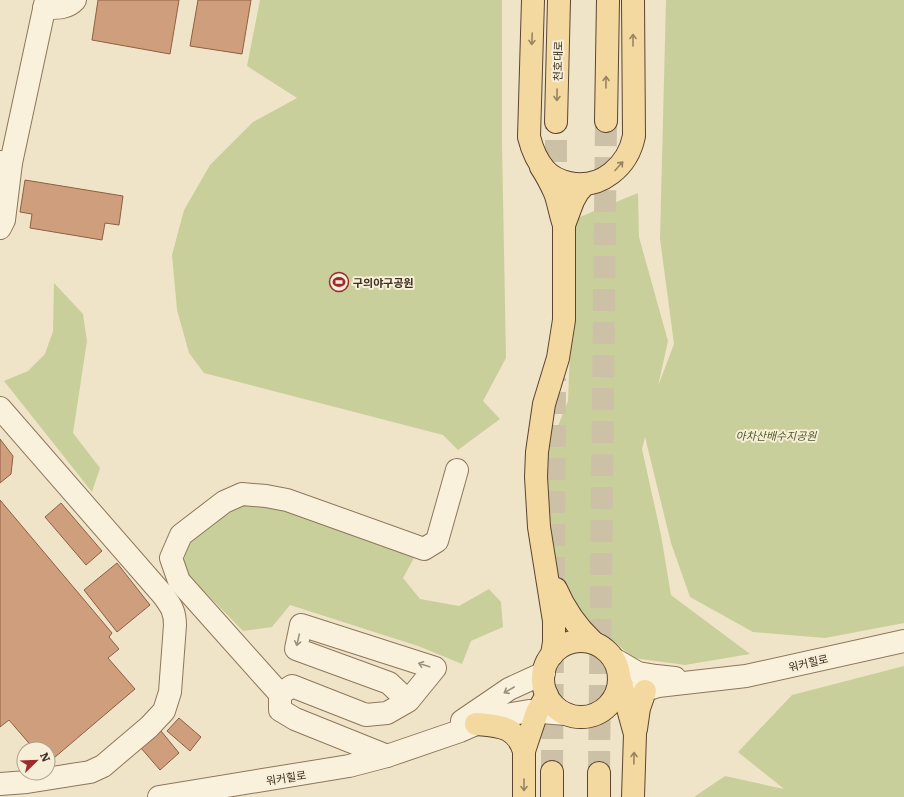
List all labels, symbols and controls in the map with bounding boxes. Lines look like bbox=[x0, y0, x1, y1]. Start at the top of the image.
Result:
one-way arrow bbox=[529, 32, 536, 45]
one-way arrow bbox=[629, 34, 637, 47]
street label: 천호대로 bbox=[549, 41, 565, 81]
one-way arrow bbox=[603, 76, 610, 89]
one-way arrow bbox=[553, 88, 561, 101]
one-way arrow bbox=[614, 161, 624, 171]
sports icon: 구의야구공원 bbox=[328, 271, 350, 293]
place label: 구의야구공원 bbox=[353, 274, 414, 290]
park label: 아차산배수지공원 bbox=[736, 427, 817, 443]
one-way arrow bbox=[294, 633, 302, 646]
street label: 워커힐로 bbox=[786, 650, 830, 674]
one-way arrow bbox=[418, 661, 431, 668]
one-way arrow bbox=[503, 687, 515, 694]
north arrow bbox=[16, 741, 56, 781]
text: N bbox=[37, 749, 55, 764]
one-way arrow bbox=[630, 752, 638, 765]
street label: 워커힐로 bbox=[265, 766, 307, 788]
one-way arrow bbox=[520, 778, 528, 791]

